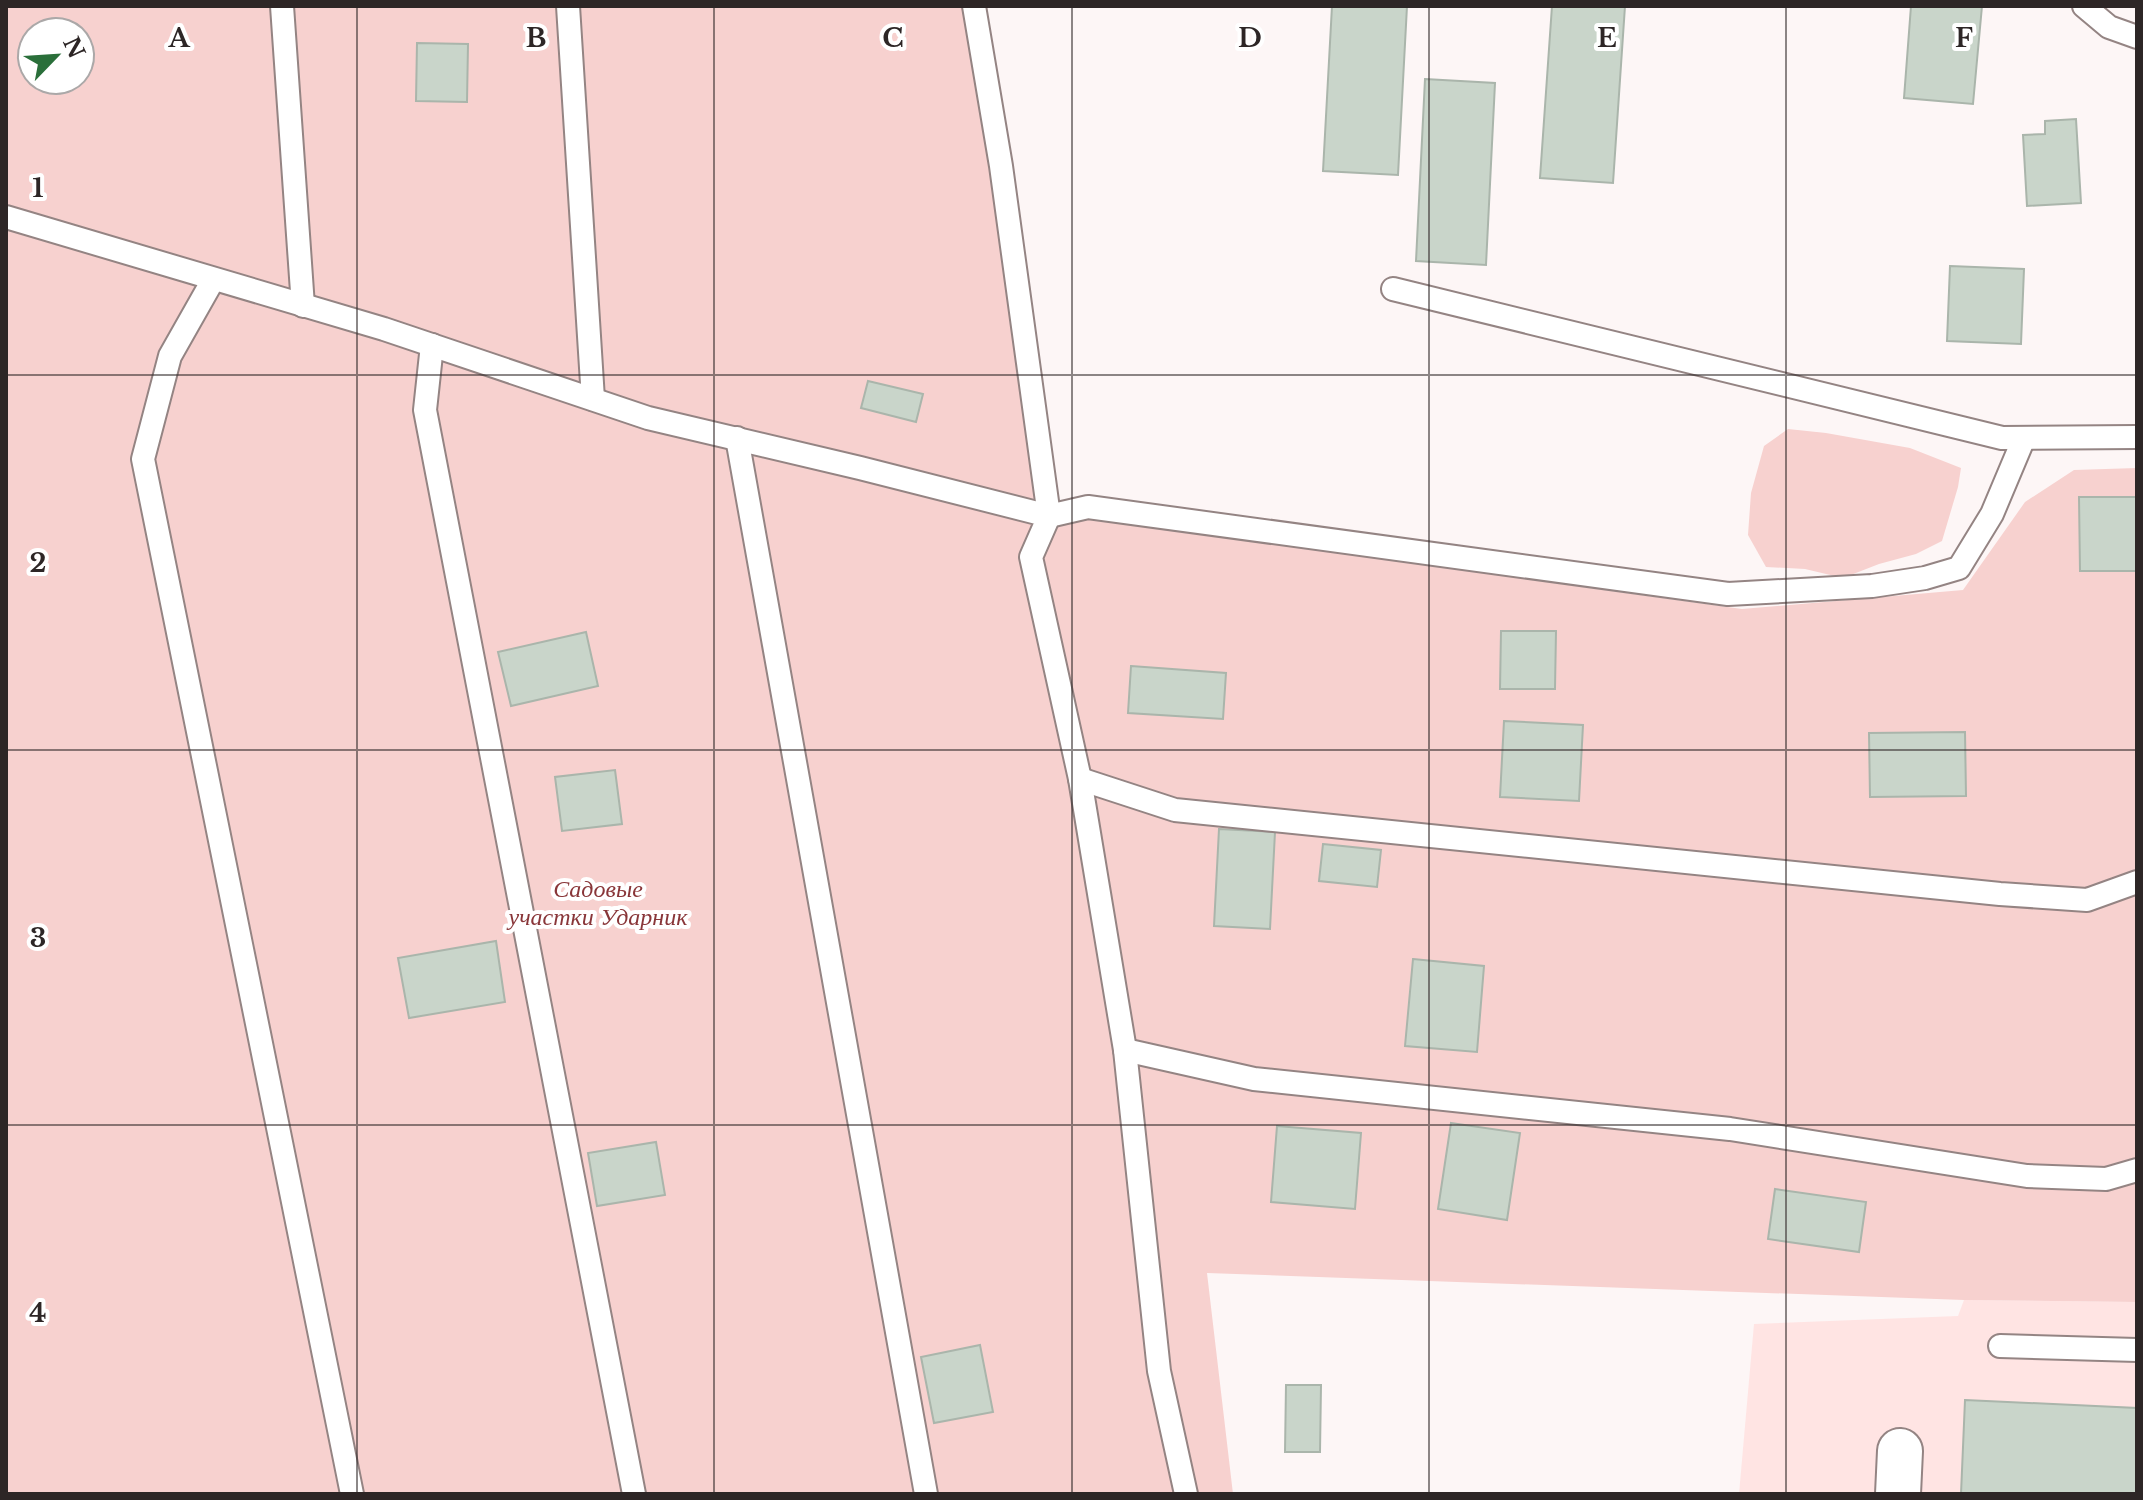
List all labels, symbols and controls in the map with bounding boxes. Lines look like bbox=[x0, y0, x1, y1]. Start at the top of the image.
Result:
north arrow bbox=[16, 16, 96, 96]
text: A bbox=[167, 22, 190, 54]
text: B bbox=[526, 22, 546, 54]
text: C bbox=[882, 22, 904, 54]
text: D bbox=[1238, 22, 1262, 54]
text: E bbox=[1597, 22, 1617, 54]
text: F bbox=[1955, 22, 1973, 54]
text: N bbox=[57, 33, 90, 63]
text: 1 bbox=[32, 172, 44, 204]
text: 2 bbox=[30, 547, 46, 579]
park label: Садовые участки Ударник bbox=[506, 874, 688, 931]
text: 3 bbox=[30, 922, 46, 954]
text: 4 bbox=[29, 1297, 47, 1329]

